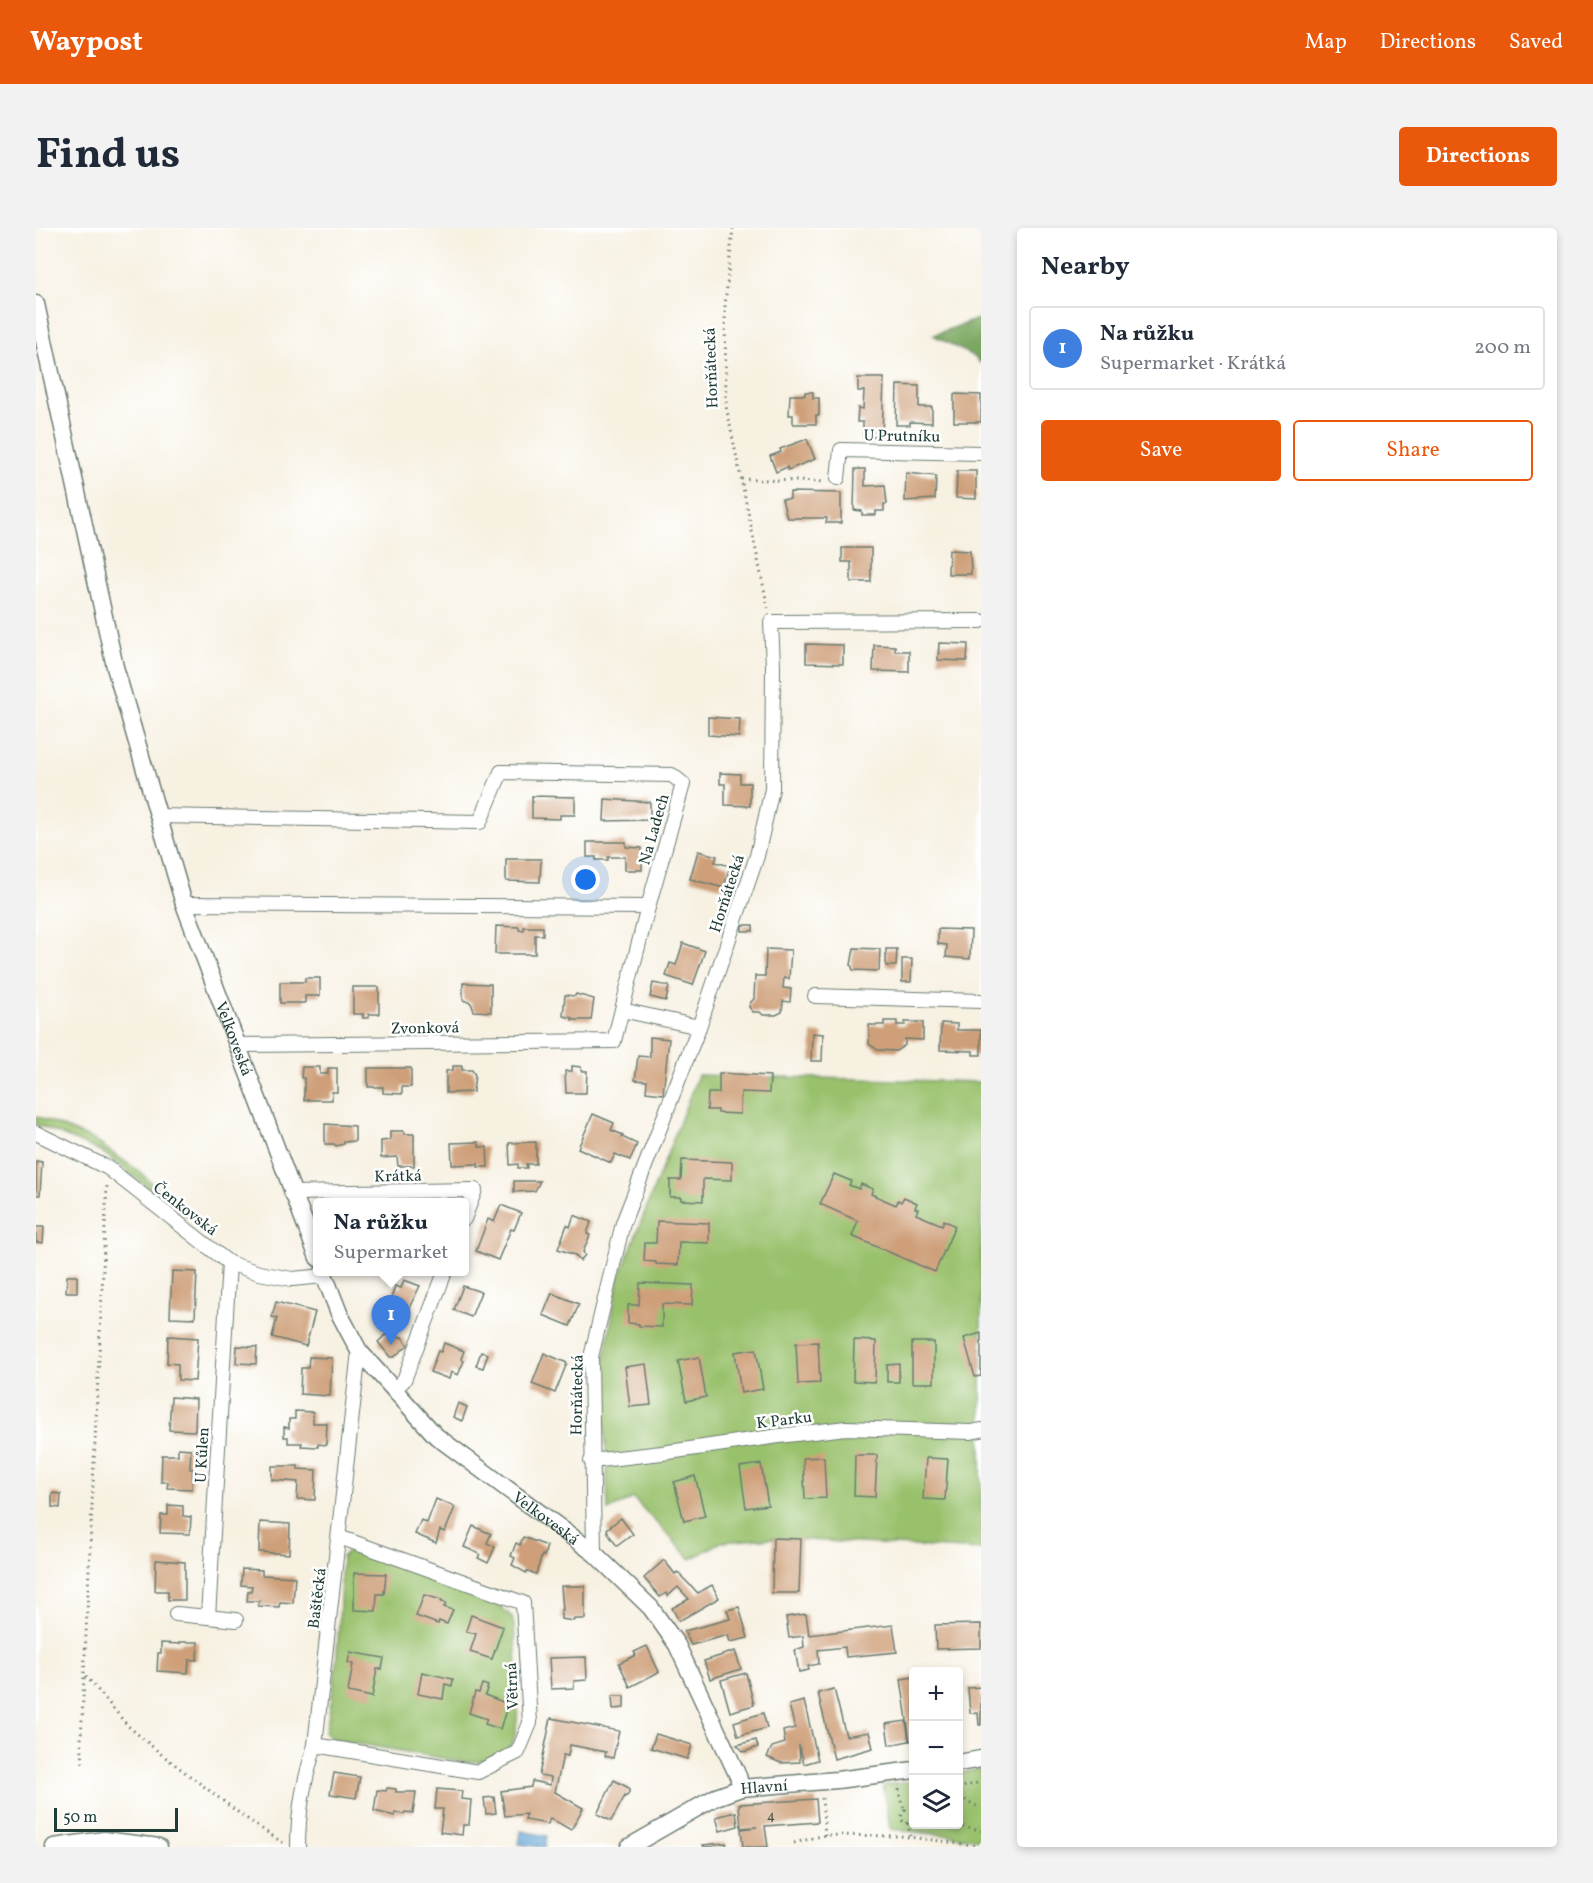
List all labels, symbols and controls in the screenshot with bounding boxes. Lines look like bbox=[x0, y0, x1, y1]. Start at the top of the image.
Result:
text: Waypost bbox=[30, 23, 143, 62]
text: Map bbox=[1305, 28, 1347, 57]
text: Directions bbox=[1380, 28, 1476, 57]
text: Saved bbox=[1509, 28, 1563, 57]
text: Find us bbox=[36, 127, 180, 186]
button: Directions bbox=[1399, 127, 1557, 186]
text: Nearby bbox=[1041, 249, 1130, 285]
text: Na růžku bbox=[1100, 319, 1194, 350]
street label: Horňátecká bbox=[700, 327, 724, 409]
text: 1 bbox=[1058, 334, 1067, 362]
text: 200 m bbox=[1474, 334, 1531, 362]
text: Supermarket · Krátká bbox=[1100, 350, 1286, 378]
button: Save bbox=[1041, 420, 1281, 481]
button: Share bbox=[1293, 420, 1533, 481]
street label: U Prutníku bbox=[863, 425, 941, 449]
street label: Na Ladech bbox=[634, 791, 676, 868]
street label: Horňátecká bbox=[705, 852, 751, 936]
your location bbox=[571, 865, 600, 894]
street label: Velkoveská bbox=[209, 999, 257, 1080]
street label: Zvonková bbox=[390, 1017, 460, 1041]
street label: Krátká bbox=[374, 1166, 422, 1188]
street label: Čenkovská bbox=[148, 1177, 222, 1242]
popup bbox=[313, 1198, 469, 1276]
text: Na růžku bbox=[334, 1208, 428, 1239]
text: Supermarket bbox=[334, 1239, 448, 1267]
pin: 1 bbox=[372, 1296, 410, 1345]
street label: Horňátecká bbox=[566, 1354, 590, 1436]
street label: K Parku bbox=[755, 1407, 813, 1435]
street label: U Kůlen bbox=[191, 1427, 215, 1484]
street label: Velkoveská bbox=[507, 1487, 583, 1551]
street label: Baštěcká bbox=[303, 1566, 333, 1630]
street label: Větrná bbox=[501, 1662, 525, 1710]
map controls bbox=[909, 1667, 963, 1829]
button: + bbox=[909, 1667, 963, 1721]
button: − bbox=[909, 1721, 963, 1775]
street label: Hlavní bbox=[740, 1775, 789, 1801]
button: layers bbox=[909, 1775, 963, 1829]
scale bar bbox=[54, 1805, 178, 1832]
text: 50 m bbox=[63, 1807, 97, 1829]
house number: 4 bbox=[767, 1807, 775, 1826]

